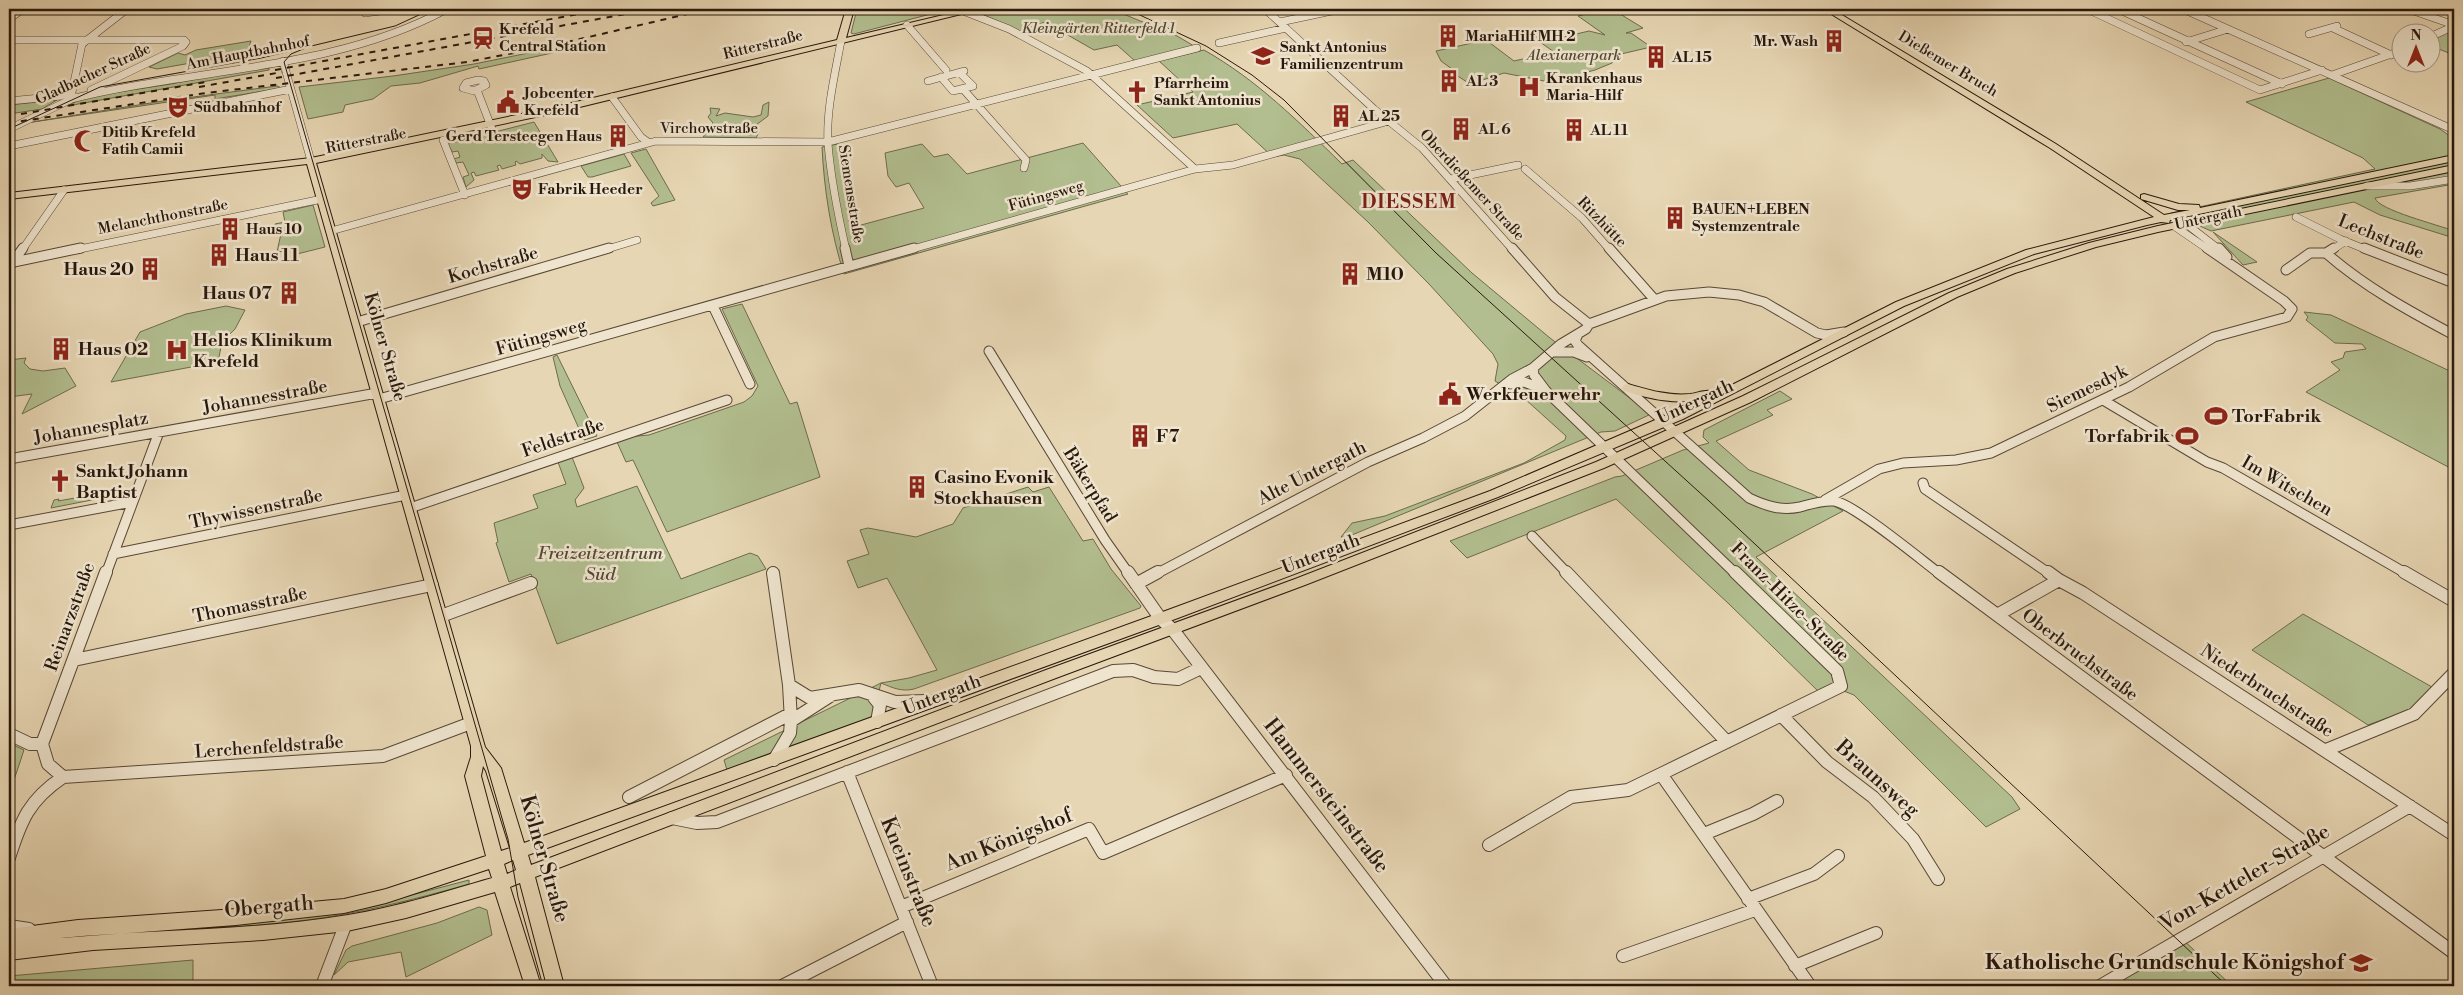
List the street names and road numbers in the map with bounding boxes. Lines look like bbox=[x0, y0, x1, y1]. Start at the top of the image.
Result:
street label: Ritterstraße bbox=[721, 26, 805, 64]
street label: Dießemer Bruch bbox=[1895, 27, 2001, 101]
street label: Am Hauptbahnhof bbox=[184, 32, 312, 74]
street label: Gladbacher Straße bbox=[32, 39, 154, 109]
street label: Virchowstraße bbox=[659, 119, 758, 138]
street label: Ritterstraße bbox=[324, 124, 408, 158]
street label: Oberdießemer Straße bbox=[1415, 125, 1529, 245]
street label: Siemensstraße bbox=[834, 143, 868, 245]
street label: Fütingsweg bbox=[1006, 176, 1086, 216]
street label: Ritzhütte bbox=[1573, 193, 1631, 251]
street label: Melanchthonstraße bbox=[96, 195, 230, 239]
street label: Untergath bbox=[2172, 202, 2244, 234]
street label: Lechstraße bbox=[2334, 209, 2428, 265]
street label: Kochstraße bbox=[445, 241, 541, 289]
street label: Kölner Straße bbox=[358, 290, 412, 404]
street label: Fütingsweg bbox=[493, 313, 590, 361]
street label: Siemesdyk bbox=[2043, 359, 2132, 418]
street label: Untergath bbox=[1653, 374, 1737, 430]
street label: Johannesstraße bbox=[200, 375, 329, 419]
street label: Johannesplatz bbox=[31, 407, 150, 450]
street label: Feldstraße bbox=[519, 413, 607, 463]
street label: Alte Untergath bbox=[1253, 436, 1370, 511]
street label: Bäkerpfad bbox=[1057, 442, 1123, 528]
street label: Im Witschen bbox=[2237, 451, 2337, 521]
street label: Thywissenstraße bbox=[187, 484, 325, 534]
street label: Untergath bbox=[1278, 528, 1364, 579]
street label: Franz-Hitze-Straße bbox=[1726, 538, 1854, 666]
street label: Reinarzstraße bbox=[40, 560, 100, 674]
street label: Thomasstraße bbox=[191, 582, 309, 628]
street label: Oberbruchstraße bbox=[2017, 604, 2143, 706]
street label: Niederbruchstraße bbox=[2196, 639, 2338, 743]
street label: Untergath bbox=[899, 669, 985, 720]
street label: Hammersteinstraße bbox=[1257, 713, 1395, 879]
street label: Lerchenfeldstraße bbox=[194, 730, 344, 764]
street label: Braunsweg bbox=[1829, 734, 1925, 824]
street label: Kölner Straße bbox=[513, 792, 575, 926]
street label: Am Königshof bbox=[941, 802, 1078, 878]
street label: Kneinstraße bbox=[874, 813, 942, 931]
street label: Von-Ketteler-Straße bbox=[2155, 819, 2335, 938]
street label: Obergath bbox=[223, 890, 315, 924]

